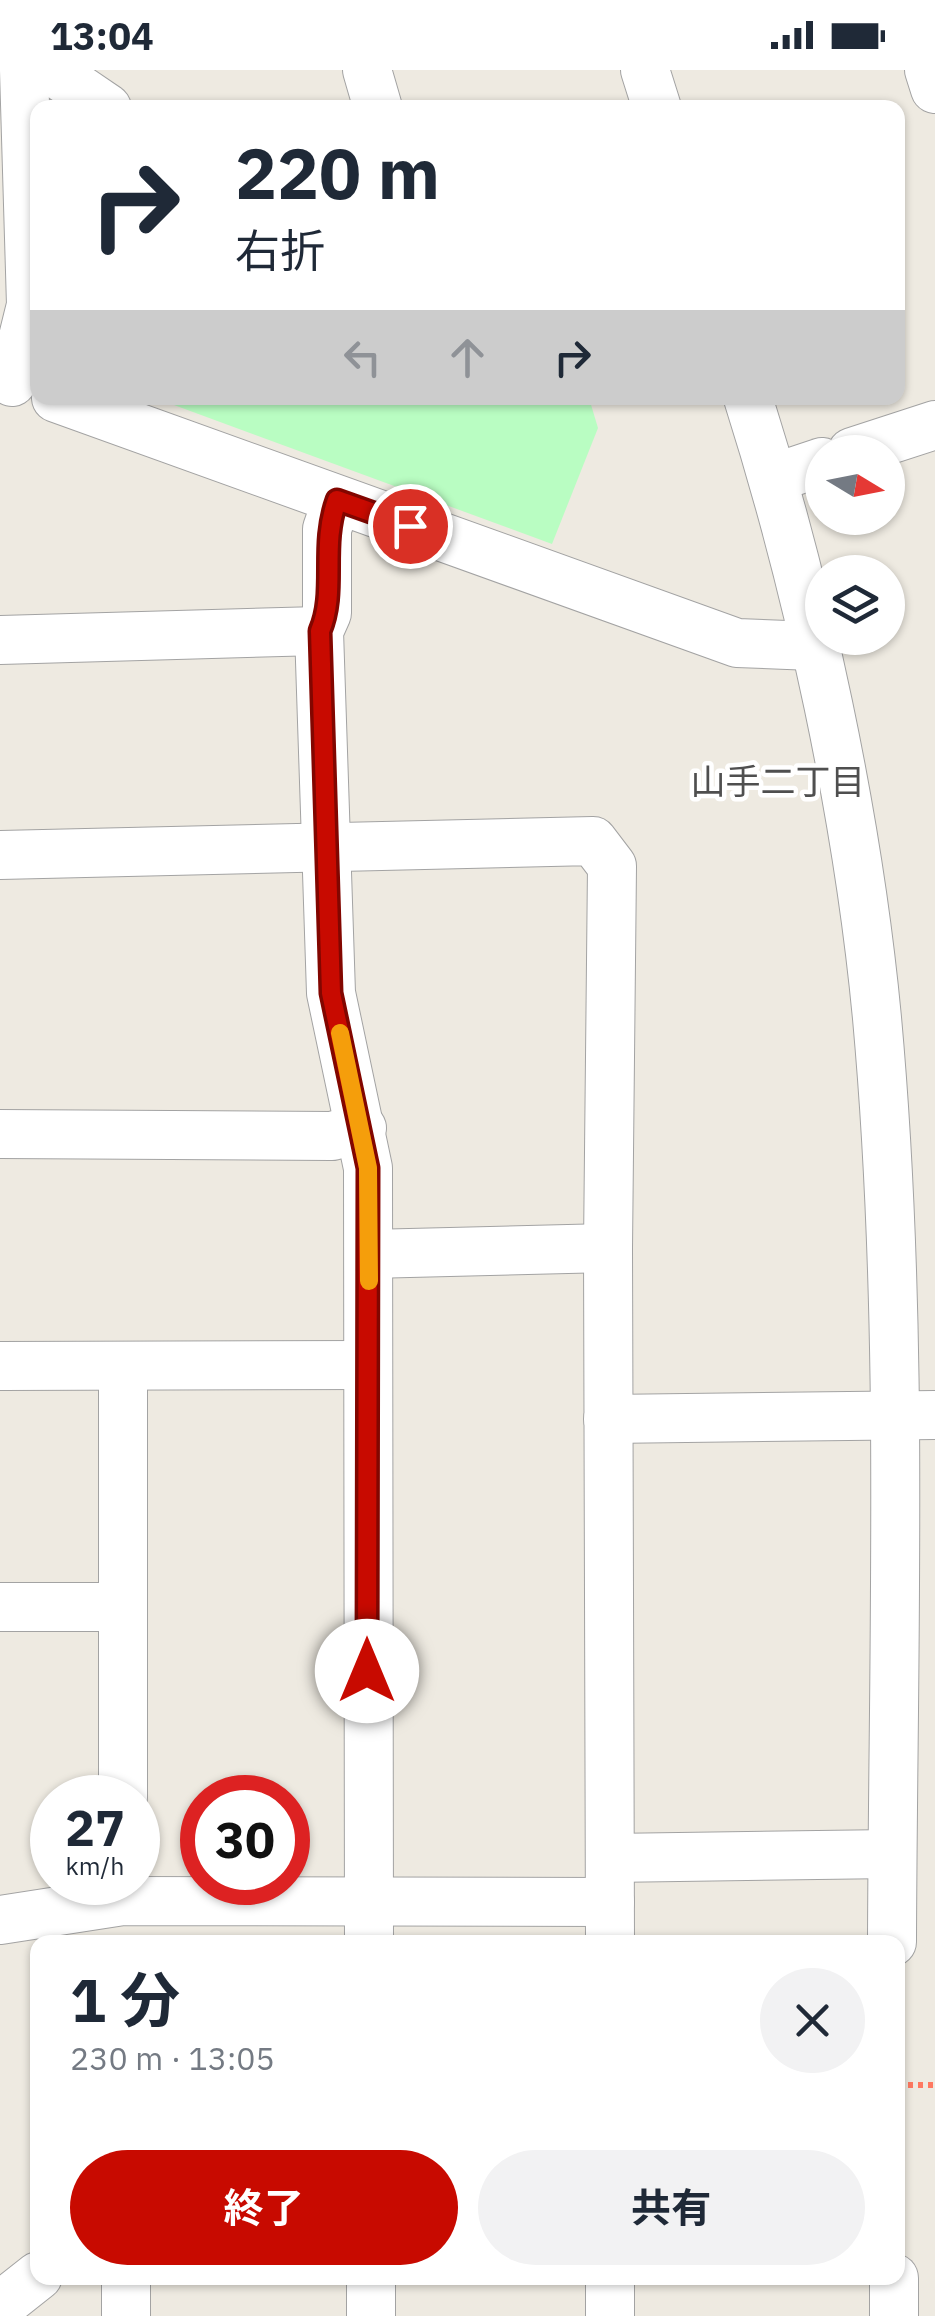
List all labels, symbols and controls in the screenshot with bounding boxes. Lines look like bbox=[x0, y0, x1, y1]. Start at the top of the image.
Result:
text: 13:04 bbox=[50, 11, 154, 60]
text: 220 m bbox=[235, 127, 440, 218]
icon: right bbox=[70, 140, 200, 270]
text: 右折 bbox=[235, 221, 325, 279]
icon: left bbox=[335, 330, 390, 385]
icon: ahead bbox=[440, 330, 495, 385]
icon: right bbox=[545, 330, 600, 385]
north arrow bbox=[805, 435, 905, 535]
map controls bbox=[805, 435, 905, 655]
pin bbox=[368, 484, 453, 569]
icon: arrive bbox=[383, 499, 438, 554]
button: layers bbox=[805, 555, 905, 655]
district label: 山手二丁目 bbox=[690, 758, 866, 804]
position arrow bbox=[315, 1619, 419, 1723]
speed limit sign: 30 bbox=[180, 1775, 310, 1905]
text: 27 bbox=[65, 1795, 125, 1860]
text: km/h bbox=[66, 1849, 124, 1882]
text: 1 分 bbox=[70, 1960, 180, 2039]
button: close bbox=[760, 1968, 865, 2073]
text: 230 m · 13:05 bbox=[70, 2037, 275, 2079]
button: 終了 bbox=[70, 2150, 458, 2265]
button: 共有 bbox=[478, 2150, 865, 2265]

